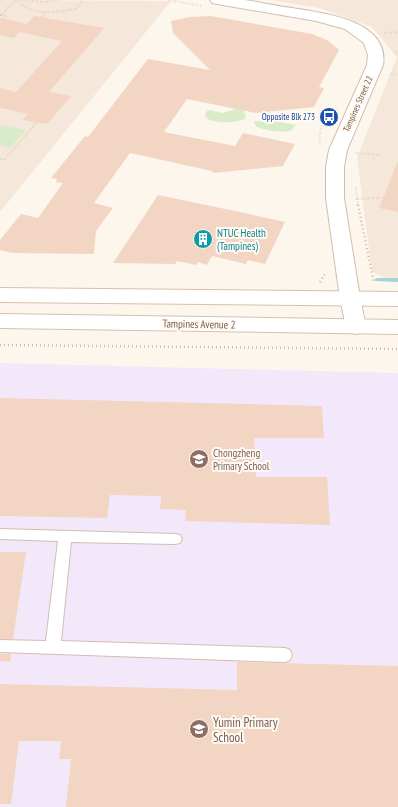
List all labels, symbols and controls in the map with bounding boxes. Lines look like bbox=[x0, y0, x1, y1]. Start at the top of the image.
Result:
street label: Tampines Street 22 bbox=[340, 74, 375, 133]
bus stop icon: Opposite Blk 273 bbox=[318, 106, 340, 128]
place label: Opposite Blk 273 bbox=[262, 111, 315, 122]
place label: NTUC Health (Tampines) bbox=[217, 226, 266, 253]
building icon: NTUC Health (Tampines) bbox=[192, 228, 214, 250]
street label: Tampines Avenue 2 bbox=[162, 316, 236, 332]
place label: Chongzheng Primary School bbox=[213, 446, 270, 473]
school or university icon: Chongzheng Primary School bbox=[188, 448, 210, 470]
place label: Yumin Primary School bbox=[213, 714, 278, 746]
school or university icon: Yumin Primary School bbox=[188, 718, 210, 740]

